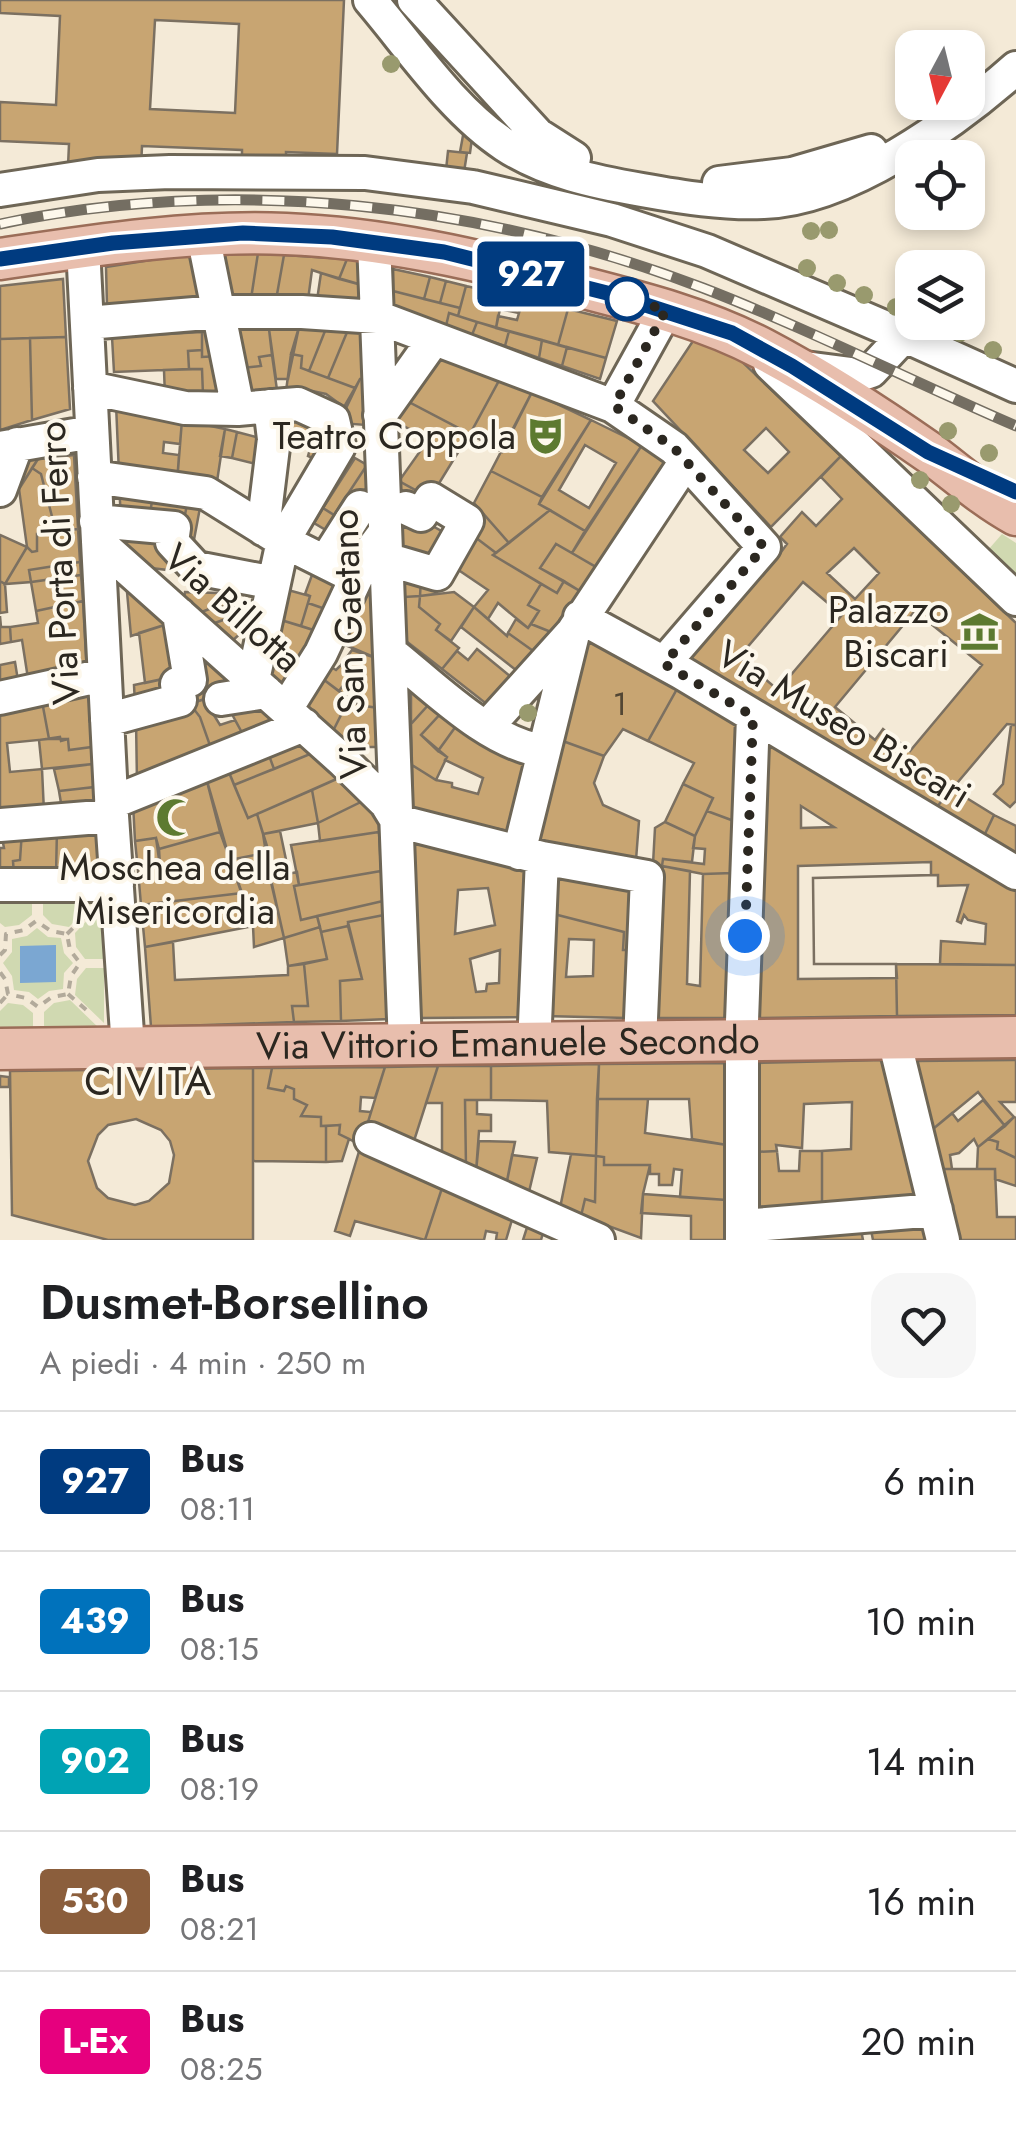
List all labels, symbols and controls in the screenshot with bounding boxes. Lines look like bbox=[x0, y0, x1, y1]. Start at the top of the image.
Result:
north arrow bbox=[895, 30, 985, 120]
map controls bbox=[895, 30, 985, 340]
button: locate bbox=[895, 140, 985, 230]
line badge: 927 bbox=[474, 242, 588, 306]
text: 927 bbox=[497, 249, 565, 299]
button: layers bbox=[895, 250, 985, 340]
unlabelled marker bbox=[606, 278, 648, 320]
place label: Teatro Coppola bbox=[273, 408, 516, 463]
theatre icon: Teatro Coppola bbox=[525, 415, 567, 457]
street label: Via Porta di Ferro bbox=[24, 420, 93, 706]
street label: Via San Gaetano bbox=[316, 508, 381, 780]
street label: Via Billotta bbox=[152, 530, 315, 685]
place label: Palazzo Biscari bbox=[828, 582, 949, 681]
museum icon: Palazzo Biscari bbox=[958, 611, 1000, 653]
street label: Via Museo Biscari bbox=[707, 626, 982, 821]
house number: 1 bbox=[613, 681, 627, 727]
mosque icon: Moschea della Misericordia bbox=[154, 797, 196, 839]
place label: Moschea della Misericordia bbox=[59, 839, 291, 938]
your location bbox=[720, 911, 770, 961]
street label: Via Vittorio Emanuele Secondo bbox=[256, 1012, 760, 1073]
district label: CIVITA bbox=[84, 1052, 214, 1110]
text: Dusmet-Borsellino bbox=[40, 1268, 429, 1337]
button: heart bbox=[871, 1273, 976, 1378]
text: A piedi · 4 min · 250 m bbox=[40, 1340, 366, 1386]
text: Bus bbox=[180, 1431, 244, 1486]
text: 6 min bbox=[883, 1454, 976, 1509]
text: 927 bbox=[61, 1456, 129, 1506]
text: 08:11 bbox=[180, 1486, 255, 1532]
text: Bus bbox=[180, 1571, 244, 1626]
text: 10 min bbox=[865, 1594, 976, 1649]
text: 439 bbox=[60, 1596, 130, 1646]
text: 08:15 bbox=[180, 1626, 259, 1672]
text: Bus bbox=[180, 1711, 244, 1766]
text: 14 min bbox=[866, 1734, 976, 1789]
text: 902 bbox=[60, 1736, 130, 1786]
text: 08:19 bbox=[180, 1766, 259, 1812]
text: Bus bbox=[180, 1851, 244, 1906]
text: 16 min bbox=[866, 1874, 976, 1929]
text: 530 bbox=[61, 1876, 129, 1926]
text: 08:21 bbox=[180, 1906, 259, 1952]
text: Bus bbox=[180, 1991, 244, 2046]
text: 20 min bbox=[861, 2014, 976, 2069]
text: L-Ex bbox=[62, 2016, 128, 2066]
text: 08:25 bbox=[180, 2046, 263, 2092]

